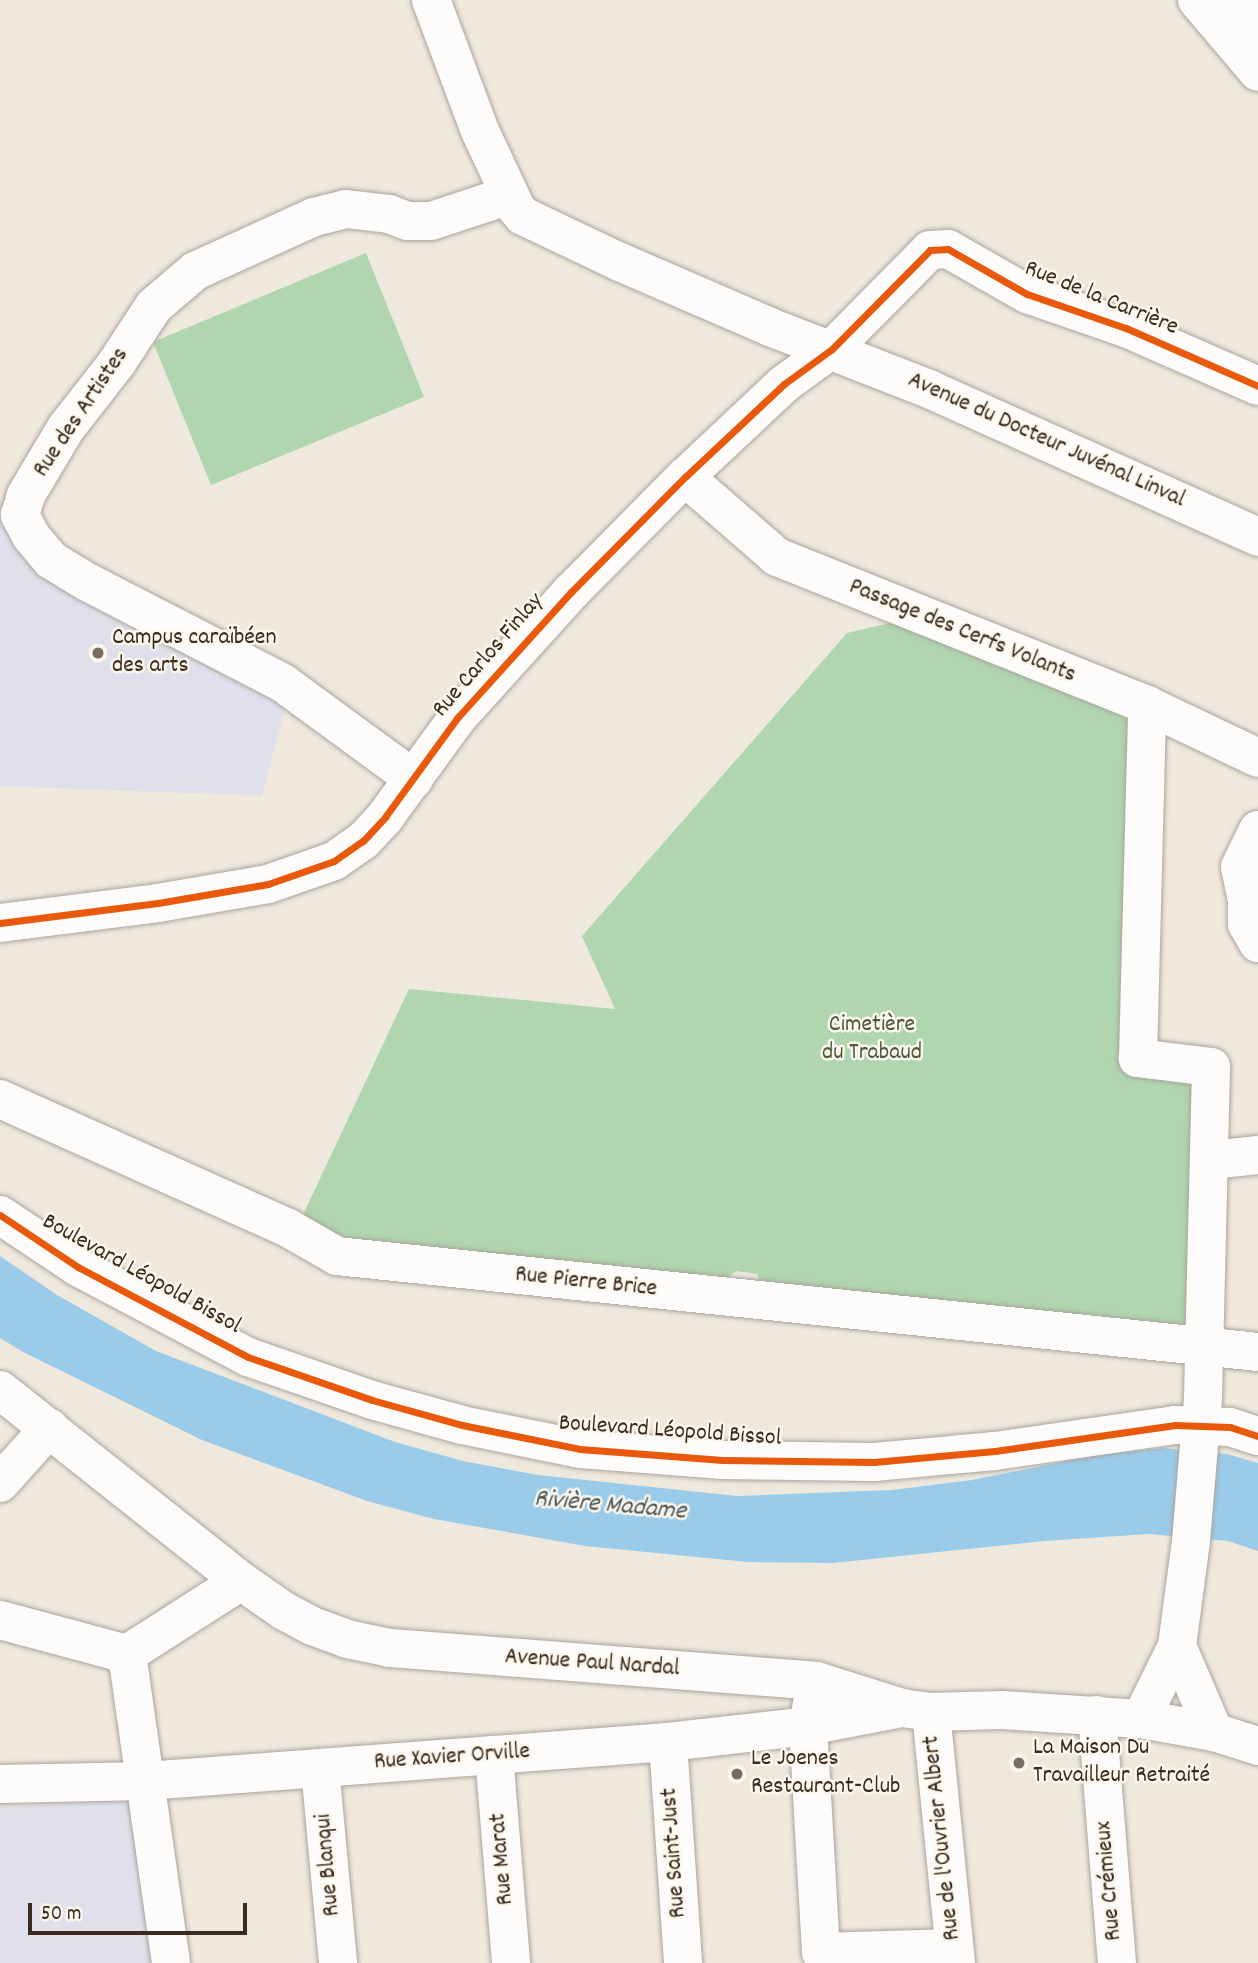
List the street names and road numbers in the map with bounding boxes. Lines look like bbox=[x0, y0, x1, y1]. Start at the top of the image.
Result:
street label: Rue de la Carrière bbox=[1020, 255, 1182, 343]
street label: Rue des Artistes bbox=[28, 343, 136, 483]
street label: Avenue du Docteur Juvénal Linval bbox=[903, 367, 1189, 515]
street label: Passage des Cerfs Volants bbox=[844, 573, 1080, 691]
street label: Rue Carlos Finlay bbox=[427, 588, 551, 724]
street label: Boulevard Léopold Bissol bbox=[36, 1208, 246, 1342]
street label: Rue Pierre Brice bbox=[514, 1261, 658, 1305]
street label: Boulevard Léopold Bissol bbox=[558, 1410, 782, 1454]
street label: Avenue Paul Nardal bbox=[504, 1644, 680, 1684]
street label: Rue de l'Ouvrier Albert bbox=[918, 1734, 968, 1942]
street label: Rue Xavier Orville bbox=[373, 1738, 531, 1778]
street label: Rue Saint-Just bbox=[656, 1787, 694, 1919]
street label: Rue Blanqui bbox=[310, 1812, 348, 1918]
street label: Rue Marat bbox=[485, 1812, 521, 1906]
street label: Rue Crémieux bbox=[1090, 1820, 1130, 1942]

